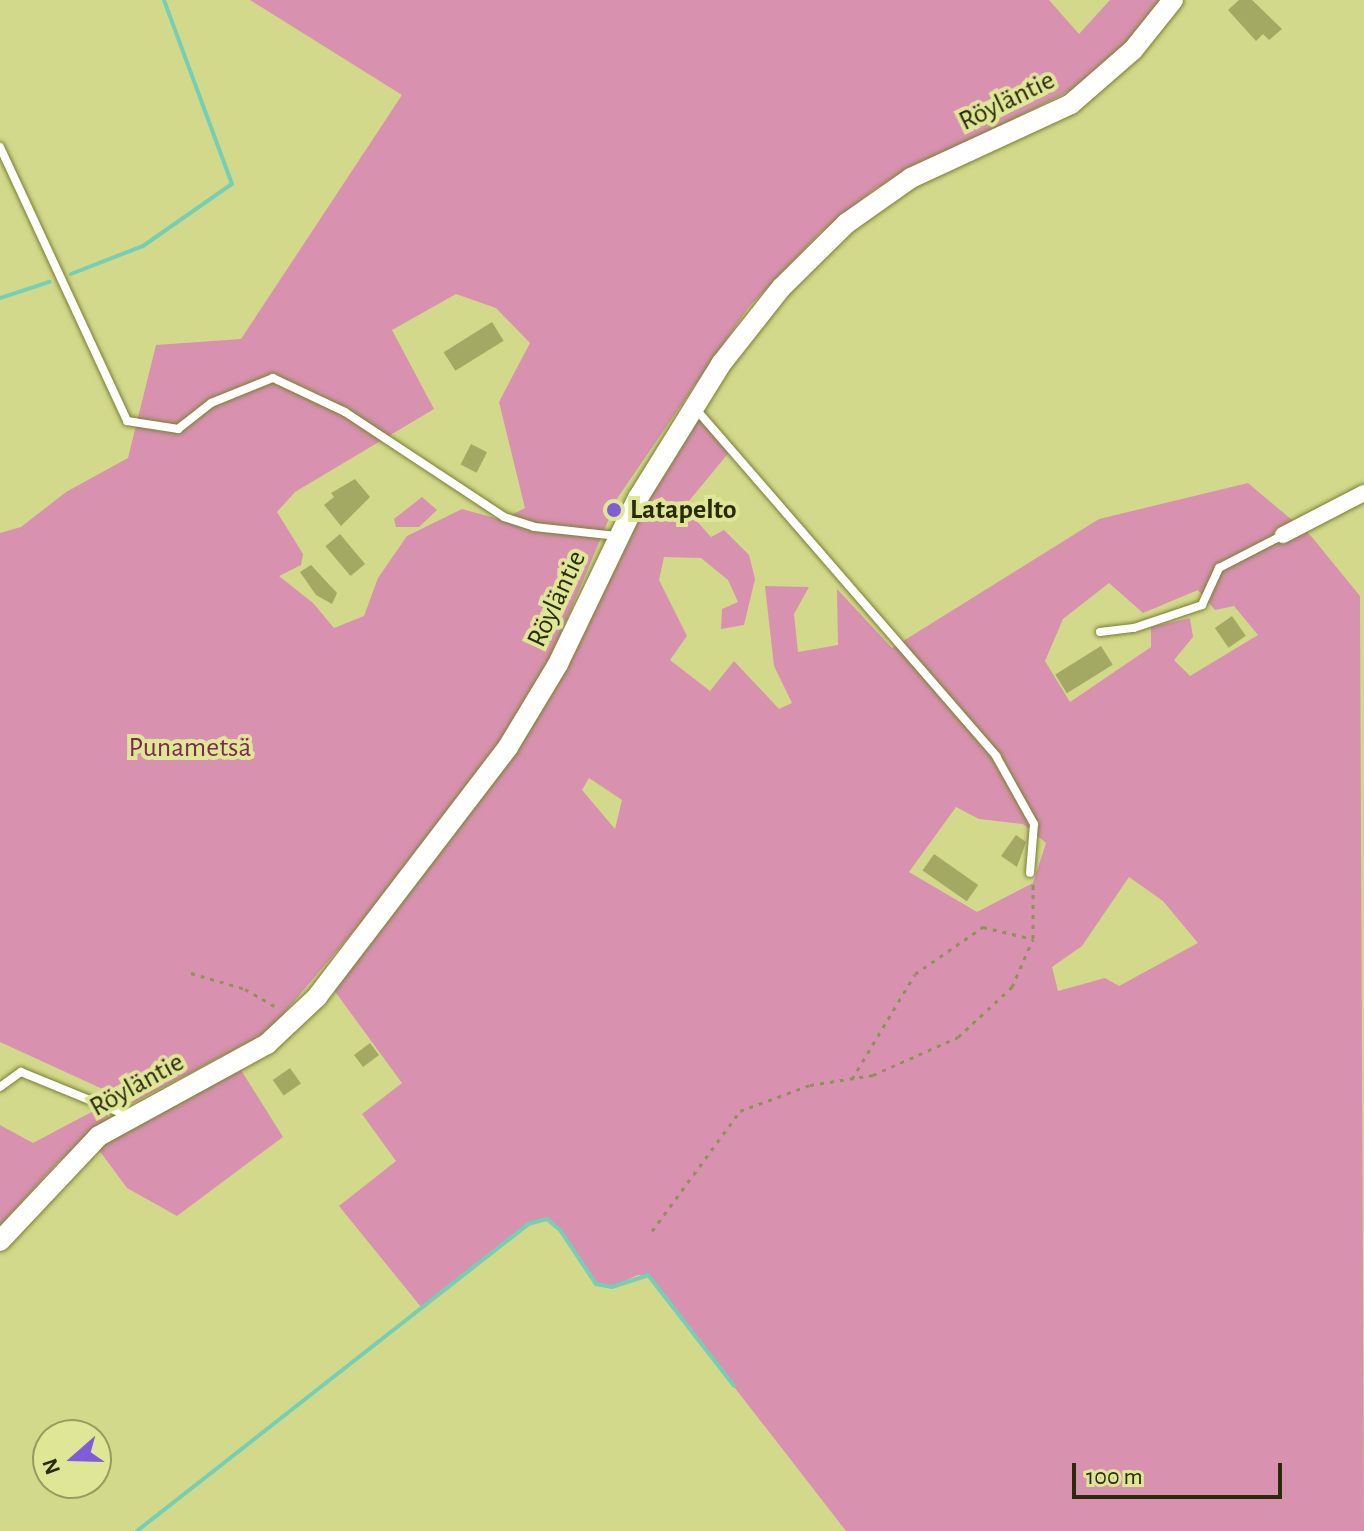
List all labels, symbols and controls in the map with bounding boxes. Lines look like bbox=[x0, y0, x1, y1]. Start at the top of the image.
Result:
street label: Röyläntie bbox=[954, 63, 1060, 139]
place label: Latapelto bbox=[630, 493, 737, 527]
marker: Latapelto bbox=[605, 501, 623, 519]
street label: Röyläntie bbox=[520, 545, 594, 653]
park label: Punametsä bbox=[129, 731, 251, 765]
street label: Röyläntie bbox=[84, 1045, 190, 1125]
north arrow bbox=[32, 1419, 112, 1499]
scale bar bbox=[1076, 1447, 1286, 1497]
text: N bbox=[38, 1456, 64, 1477]
text: 100 m bbox=[1086, 1465, 1143, 1489]

